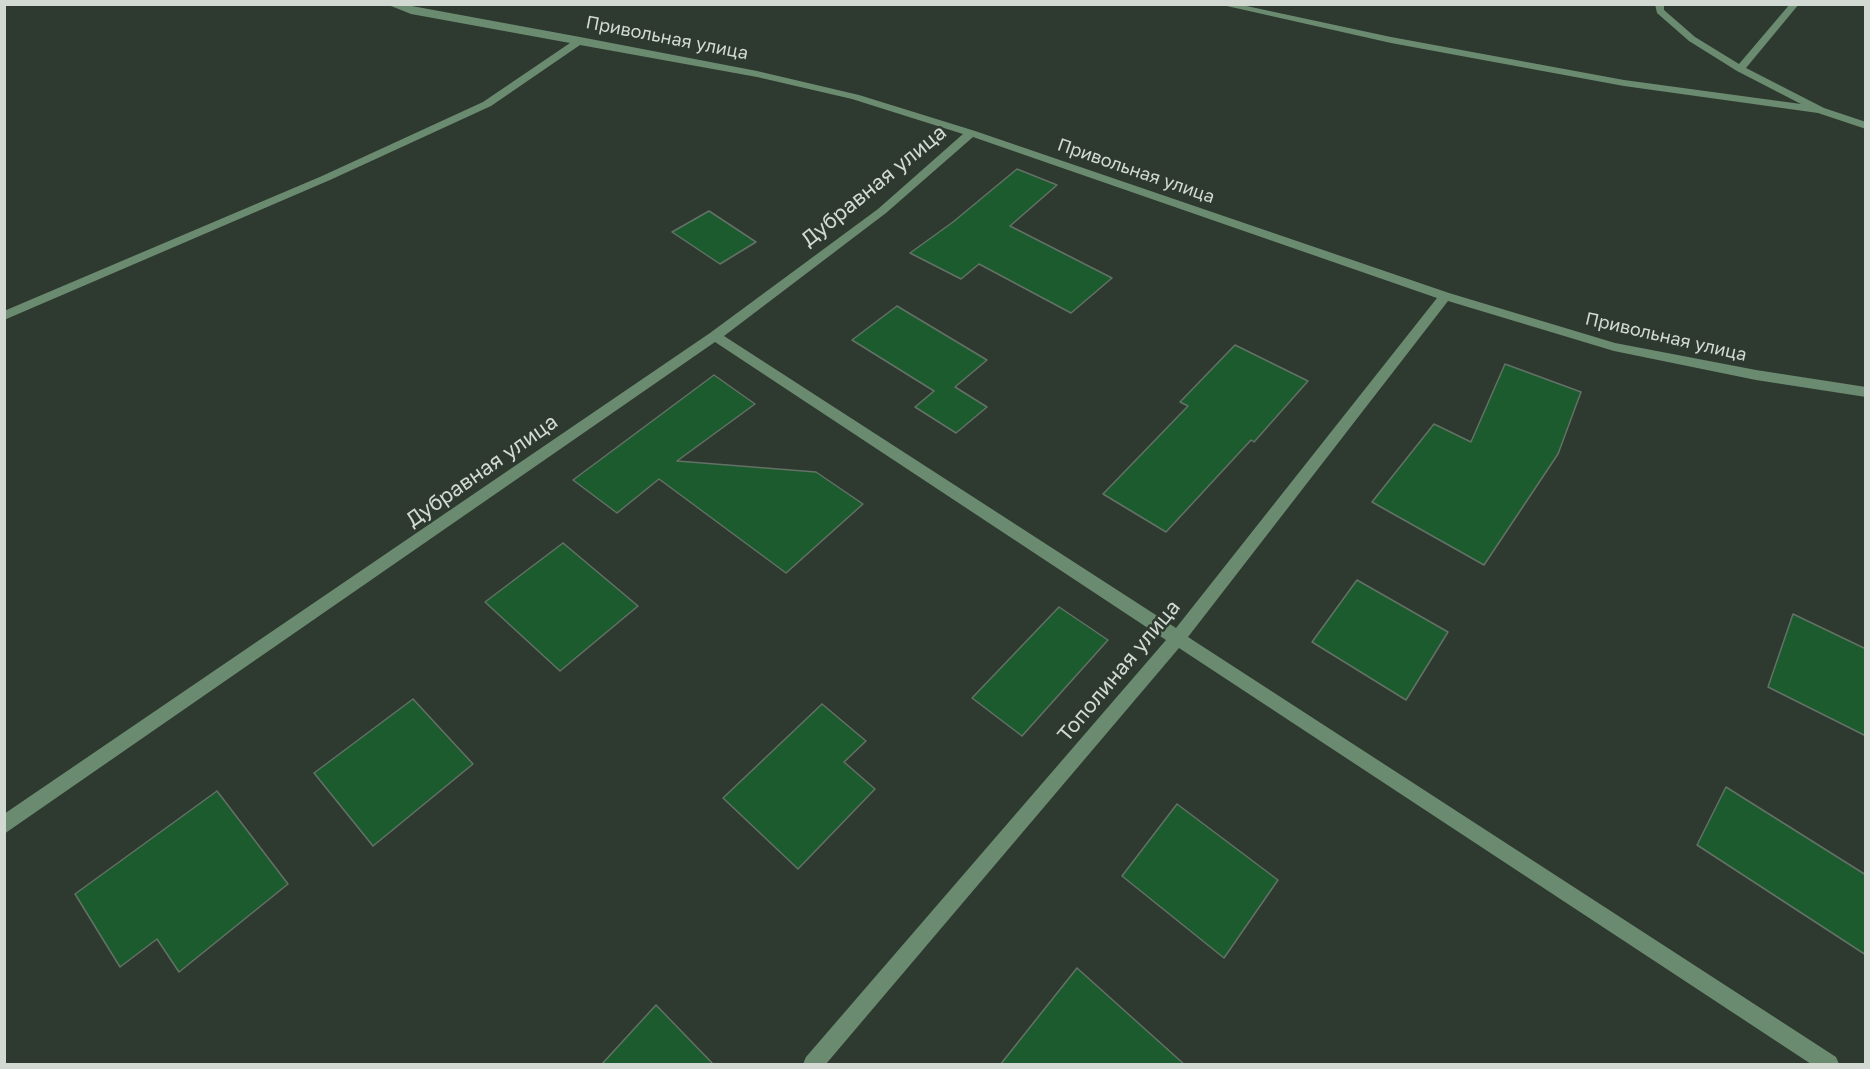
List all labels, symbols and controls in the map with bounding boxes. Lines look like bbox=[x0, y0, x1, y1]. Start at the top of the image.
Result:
street label: Привольная улица bbox=[584, 12, 750, 64]
street label: Дубравная улица bbox=[796, 120, 952, 252]
street label: Привольная улица bbox=[1054, 134, 1218, 208]
street label: Привольная улица bbox=[1583, 308, 1749, 366]
street label: Дубравная улица bbox=[401, 409, 563, 533]
street label: Тополиная улица bbox=[1052, 595, 1186, 747]

